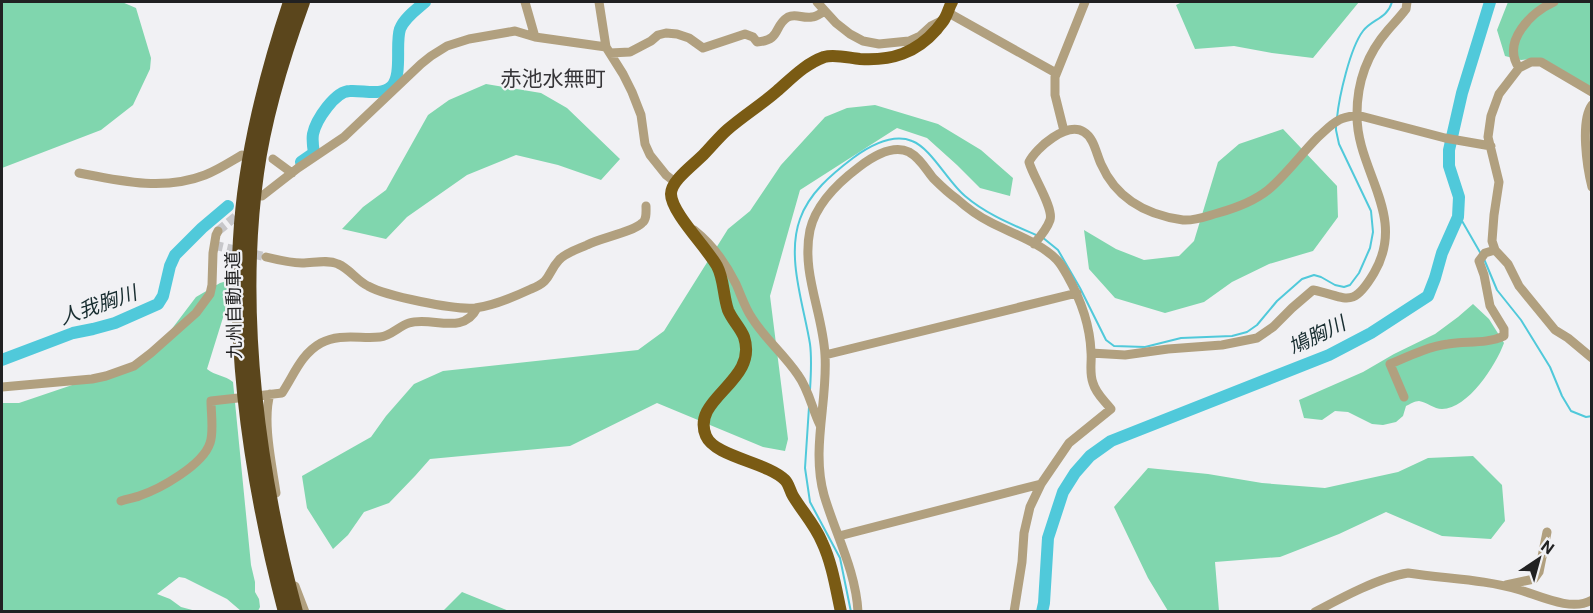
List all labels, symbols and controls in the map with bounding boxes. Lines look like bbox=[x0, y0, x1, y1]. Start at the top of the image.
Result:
district label: 赤池水無町 bbox=[501, 67, 606, 91]
street label: 九州自動車道 bbox=[222, 251, 245, 359]
water label: 人我胸川 bbox=[56, 280, 142, 329]
water label: 鳩胸川 bbox=[1285, 310, 1351, 359]
north arrow bbox=[1509, 529, 1569, 589]
text: N bbox=[1537, 536, 1558, 558]

